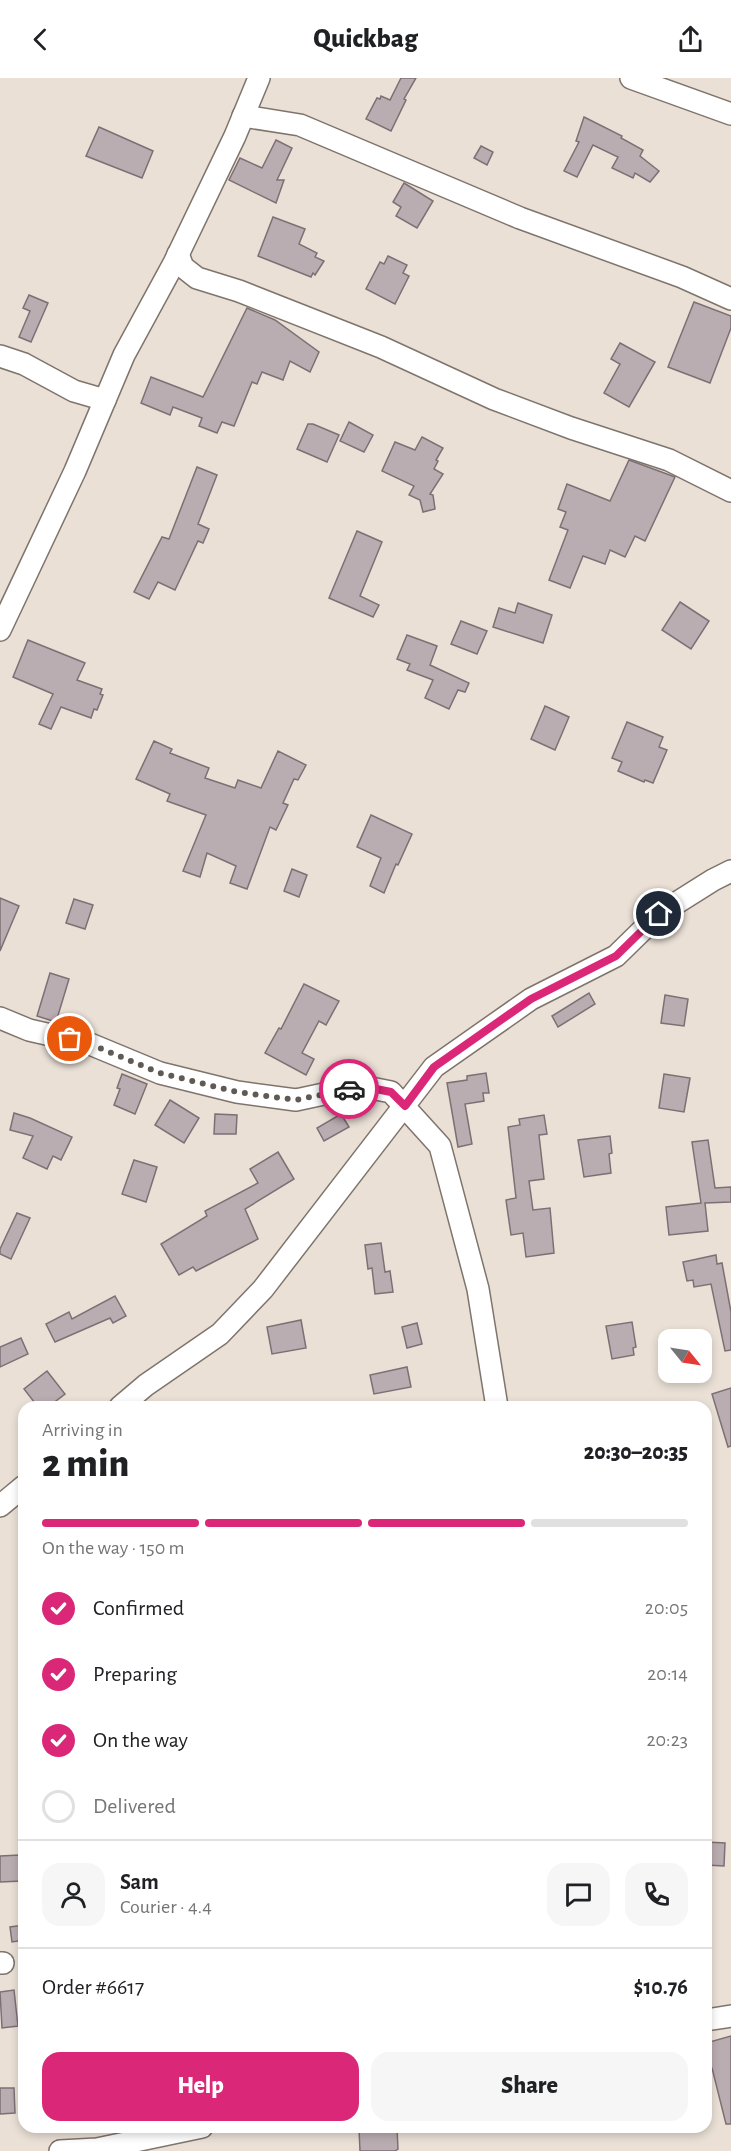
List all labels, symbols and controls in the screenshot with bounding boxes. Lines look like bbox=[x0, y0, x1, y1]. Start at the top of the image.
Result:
icon: back bbox=[24, 23, 57, 56]
icon: share bbox=[674, 23, 707, 56]
text: Quickbag bbox=[313, 25, 418, 52]
pin bbox=[633, 888, 684, 939]
icon: home bbox=[642, 897, 675, 930]
pin bbox=[44, 1013, 95, 1064]
icon: bag bbox=[53, 1022, 86, 1055]
courier bbox=[319, 1059, 379, 1119]
icon: car bbox=[333, 1073, 366, 1106]
north arrow bbox=[658, 1329, 712, 1383]
map controls bbox=[658, 1329, 712, 1383]
text: Arriving in bbox=[42, 1420, 123, 1440]
text: 20:30–20:35 bbox=[584, 1441, 688, 1463]
text: 2 min bbox=[42, 1445, 129, 1484]
text: On the way · 150 m bbox=[42, 1538, 185, 1558]
icon: check bbox=[42, 1592, 75, 1625]
text: Confirmed bbox=[93, 1597, 184, 1619]
text: 20:05 bbox=[645, 1598, 688, 1618]
icon: check bbox=[42, 1658, 75, 1691]
text: Preparing bbox=[93, 1663, 177, 1685]
text: 20:14 bbox=[647, 1664, 688, 1684]
icon: check bbox=[42, 1724, 75, 1757]
text: On the way bbox=[93, 1729, 188, 1751]
text: 20:23 bbox=[646, 1730, 688, 1750]
text: Delivered bbox=[93, 1795, 176, 1817]
button: person bbox=[42, 1863, 105, 1926]
button: chat bbox=[547, 1863, 610, 1926]
button: phone bbox=[625, 1863, 688, 1926]
text: Sam bbox=[120, 1871, 159, 1893]
text: Courier · 4.4 bbox=[120, 1897, 212, 1917]
text: Order #6617 bbox=[42, 1976, 144, 1998]
text: $10.76 bbox=[634, 1976, 688, 1998]
button: Help bbox=[42, 2052, 359, 2121]
button: Share bbox=[371, 2052, 688, 2121]

